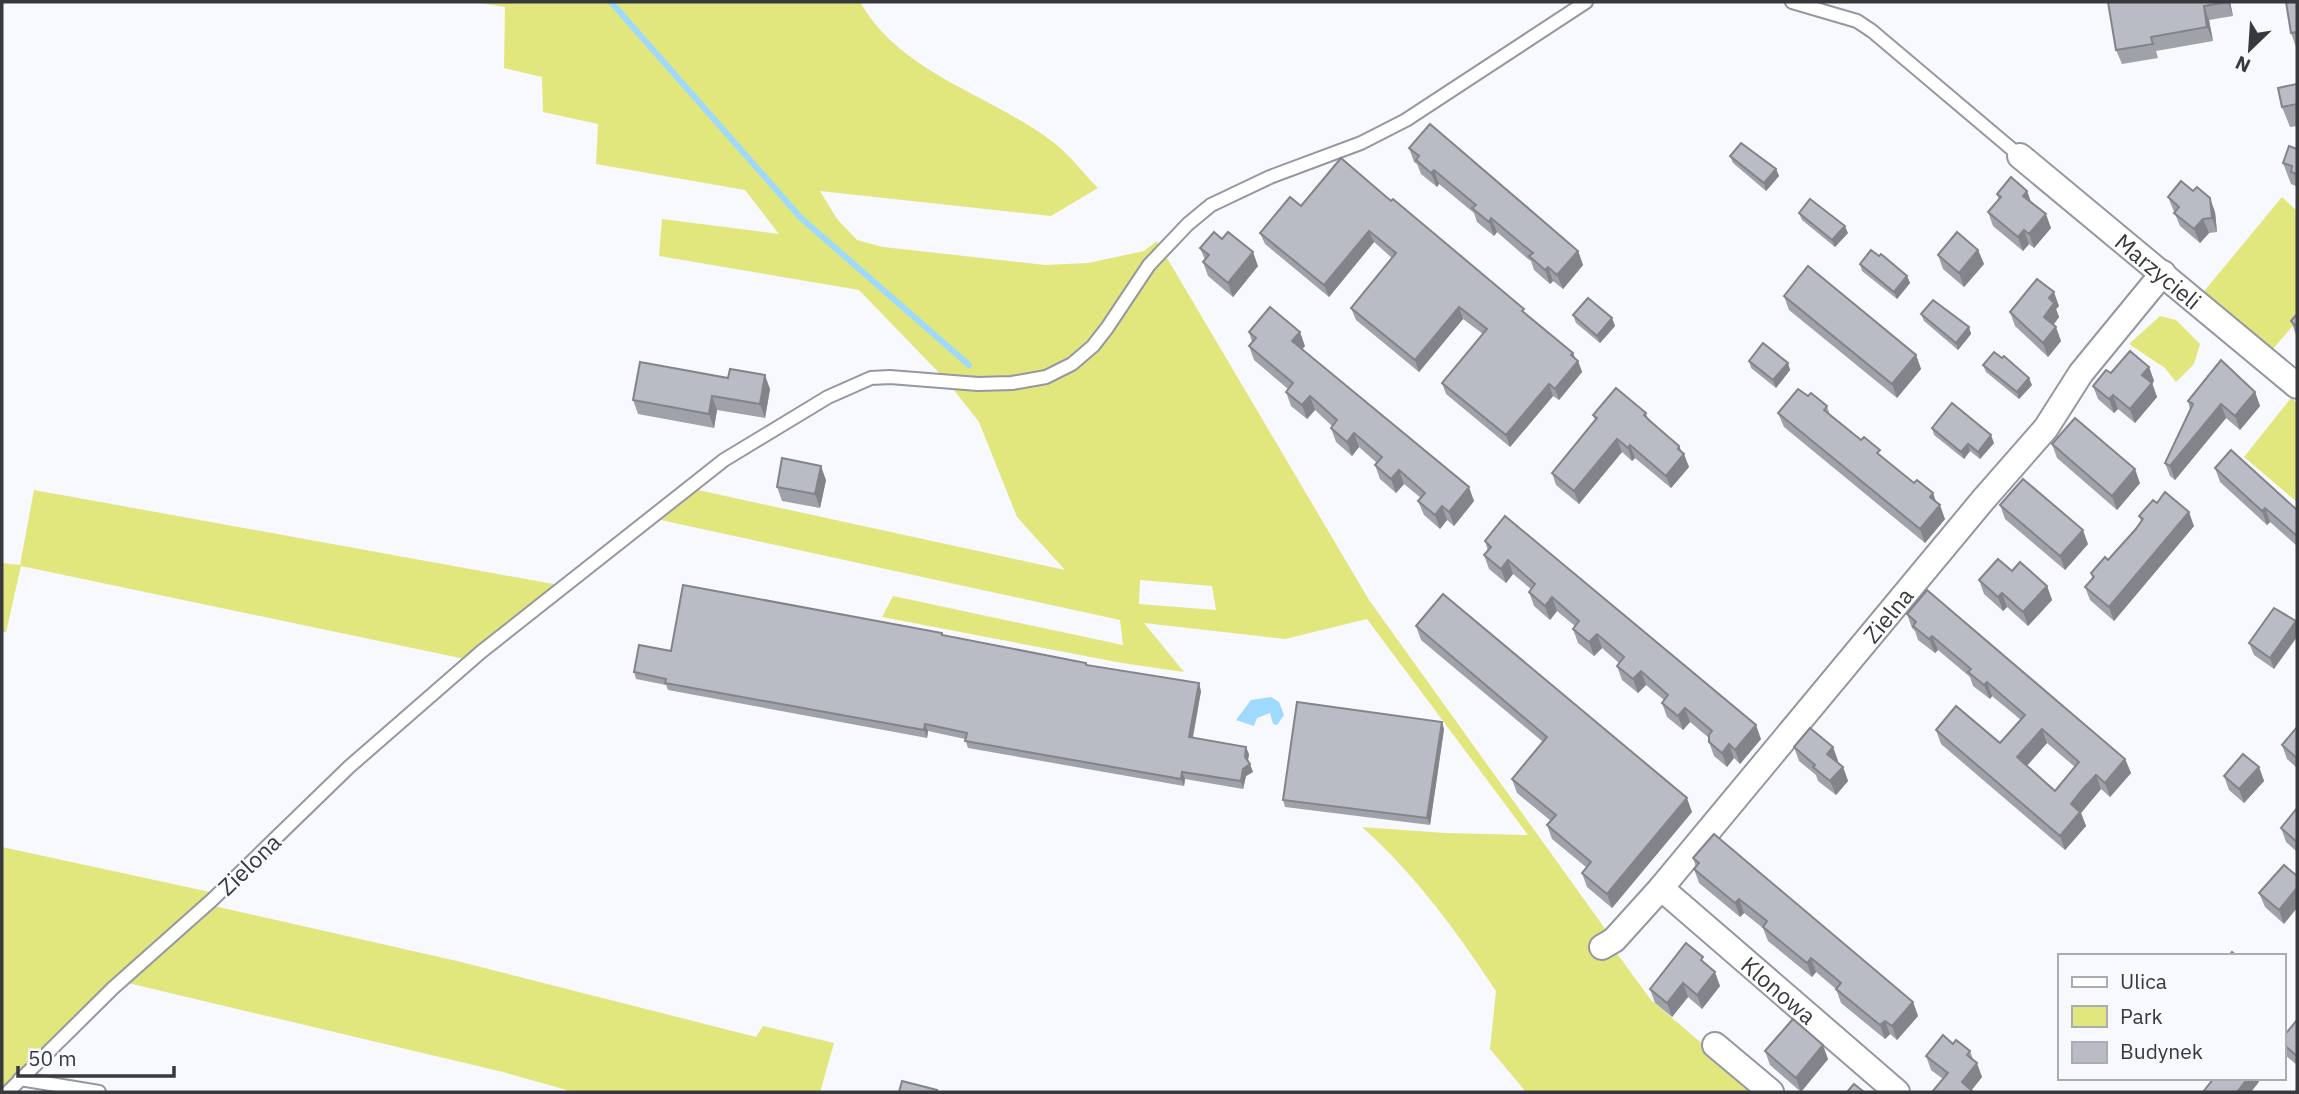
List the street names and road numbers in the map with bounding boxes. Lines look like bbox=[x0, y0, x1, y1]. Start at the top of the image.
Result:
street label: Marzycieli bbox=[2109, 226, 2208, 316]
street label: Zielna bbox=[1856, 581, 1919, 649]
street label: Zielona bbox=[211, 827, 287, 901]
street label: Klonowa bbox=[1735, 949, 1823, 1031]

